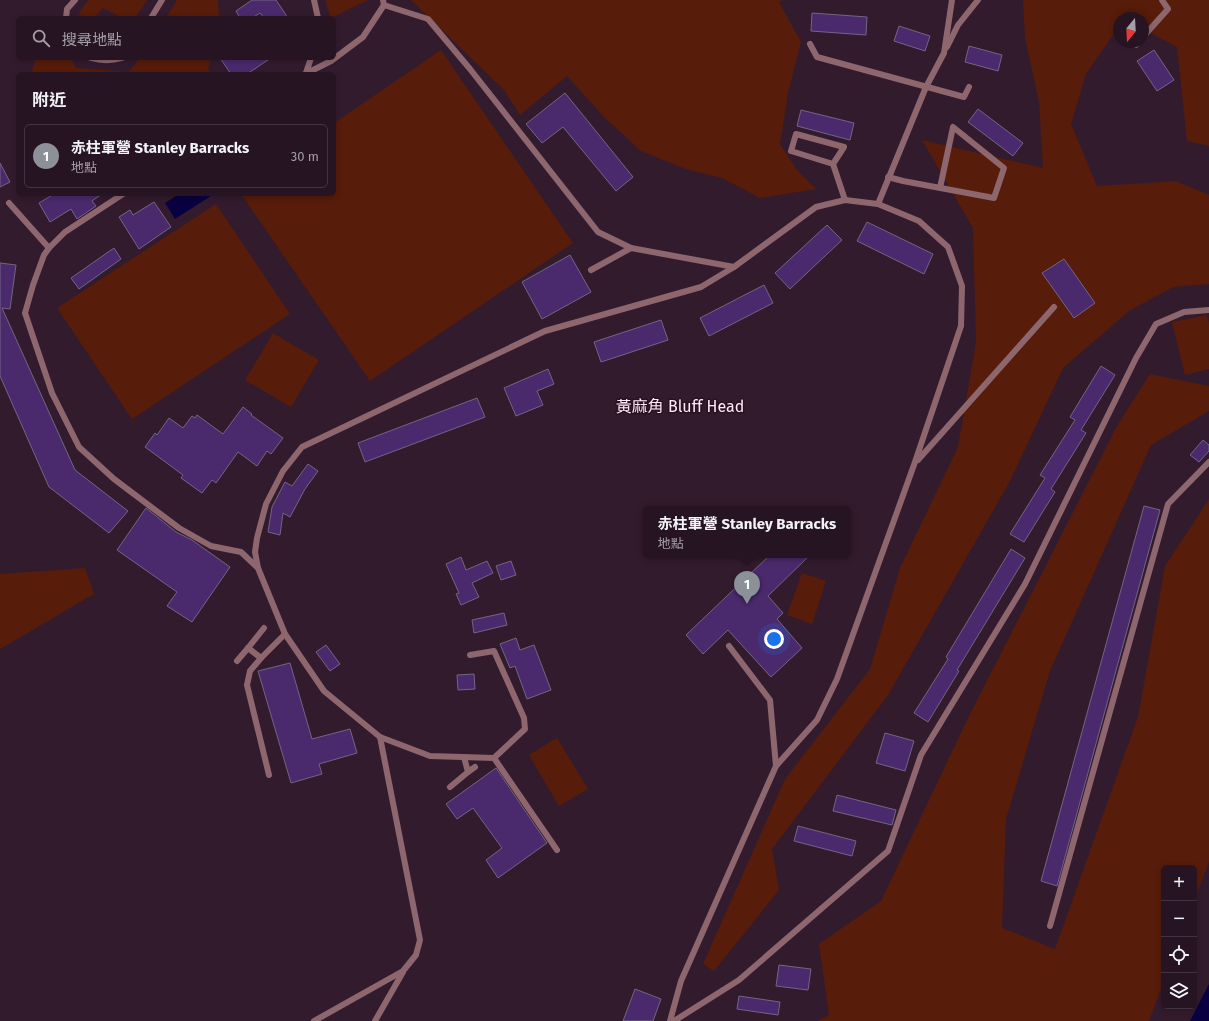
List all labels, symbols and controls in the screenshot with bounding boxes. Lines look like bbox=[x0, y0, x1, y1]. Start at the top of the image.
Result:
north arrow bbox=[1113, 12, 1149, 48]
search box bbox=[16, 16, 336, 60]
icon: search bbox=[30, 27, 52, 49]
text: 搜尋地點 bbox=[62, 31, 122, 49]
text: 附近 bbox=[32, 90, 66, 111]
text: 赤柱軍營 Stanley Barracks bbox=[71, 139, 249, 157]
text: 1 bbox=[43, 149, 49, 164]
text: 30 m bbox=[291, 149, 319, 164]
text: 地點 bbox=[71, 160, 97, 175]
district label: 黃麻角 Bluff Head bbox=[616, 397, 744, 416]
popup bbox=[643, 506, 851, 558]
text: 赤柱軍營 Stanley Barracks bbox=[658, 515, 836, 533]
text: 地點 bbox=[658, 536, 684, 551]
pin: 1 bbox=[734, 571, 760, 604]
your location bbox=[764, 629, 784, 649]
map controls bbox=[1161, 865, 1197, 1009]
button: + bbox=[1161, 865, 1197, 901]
button: − bbox=[1161, 901, 1197, 937]
button: locate bbox=[1161, 937, 1197, 973]
button: layers bbox=[1161, 973, 1197, 1009]

